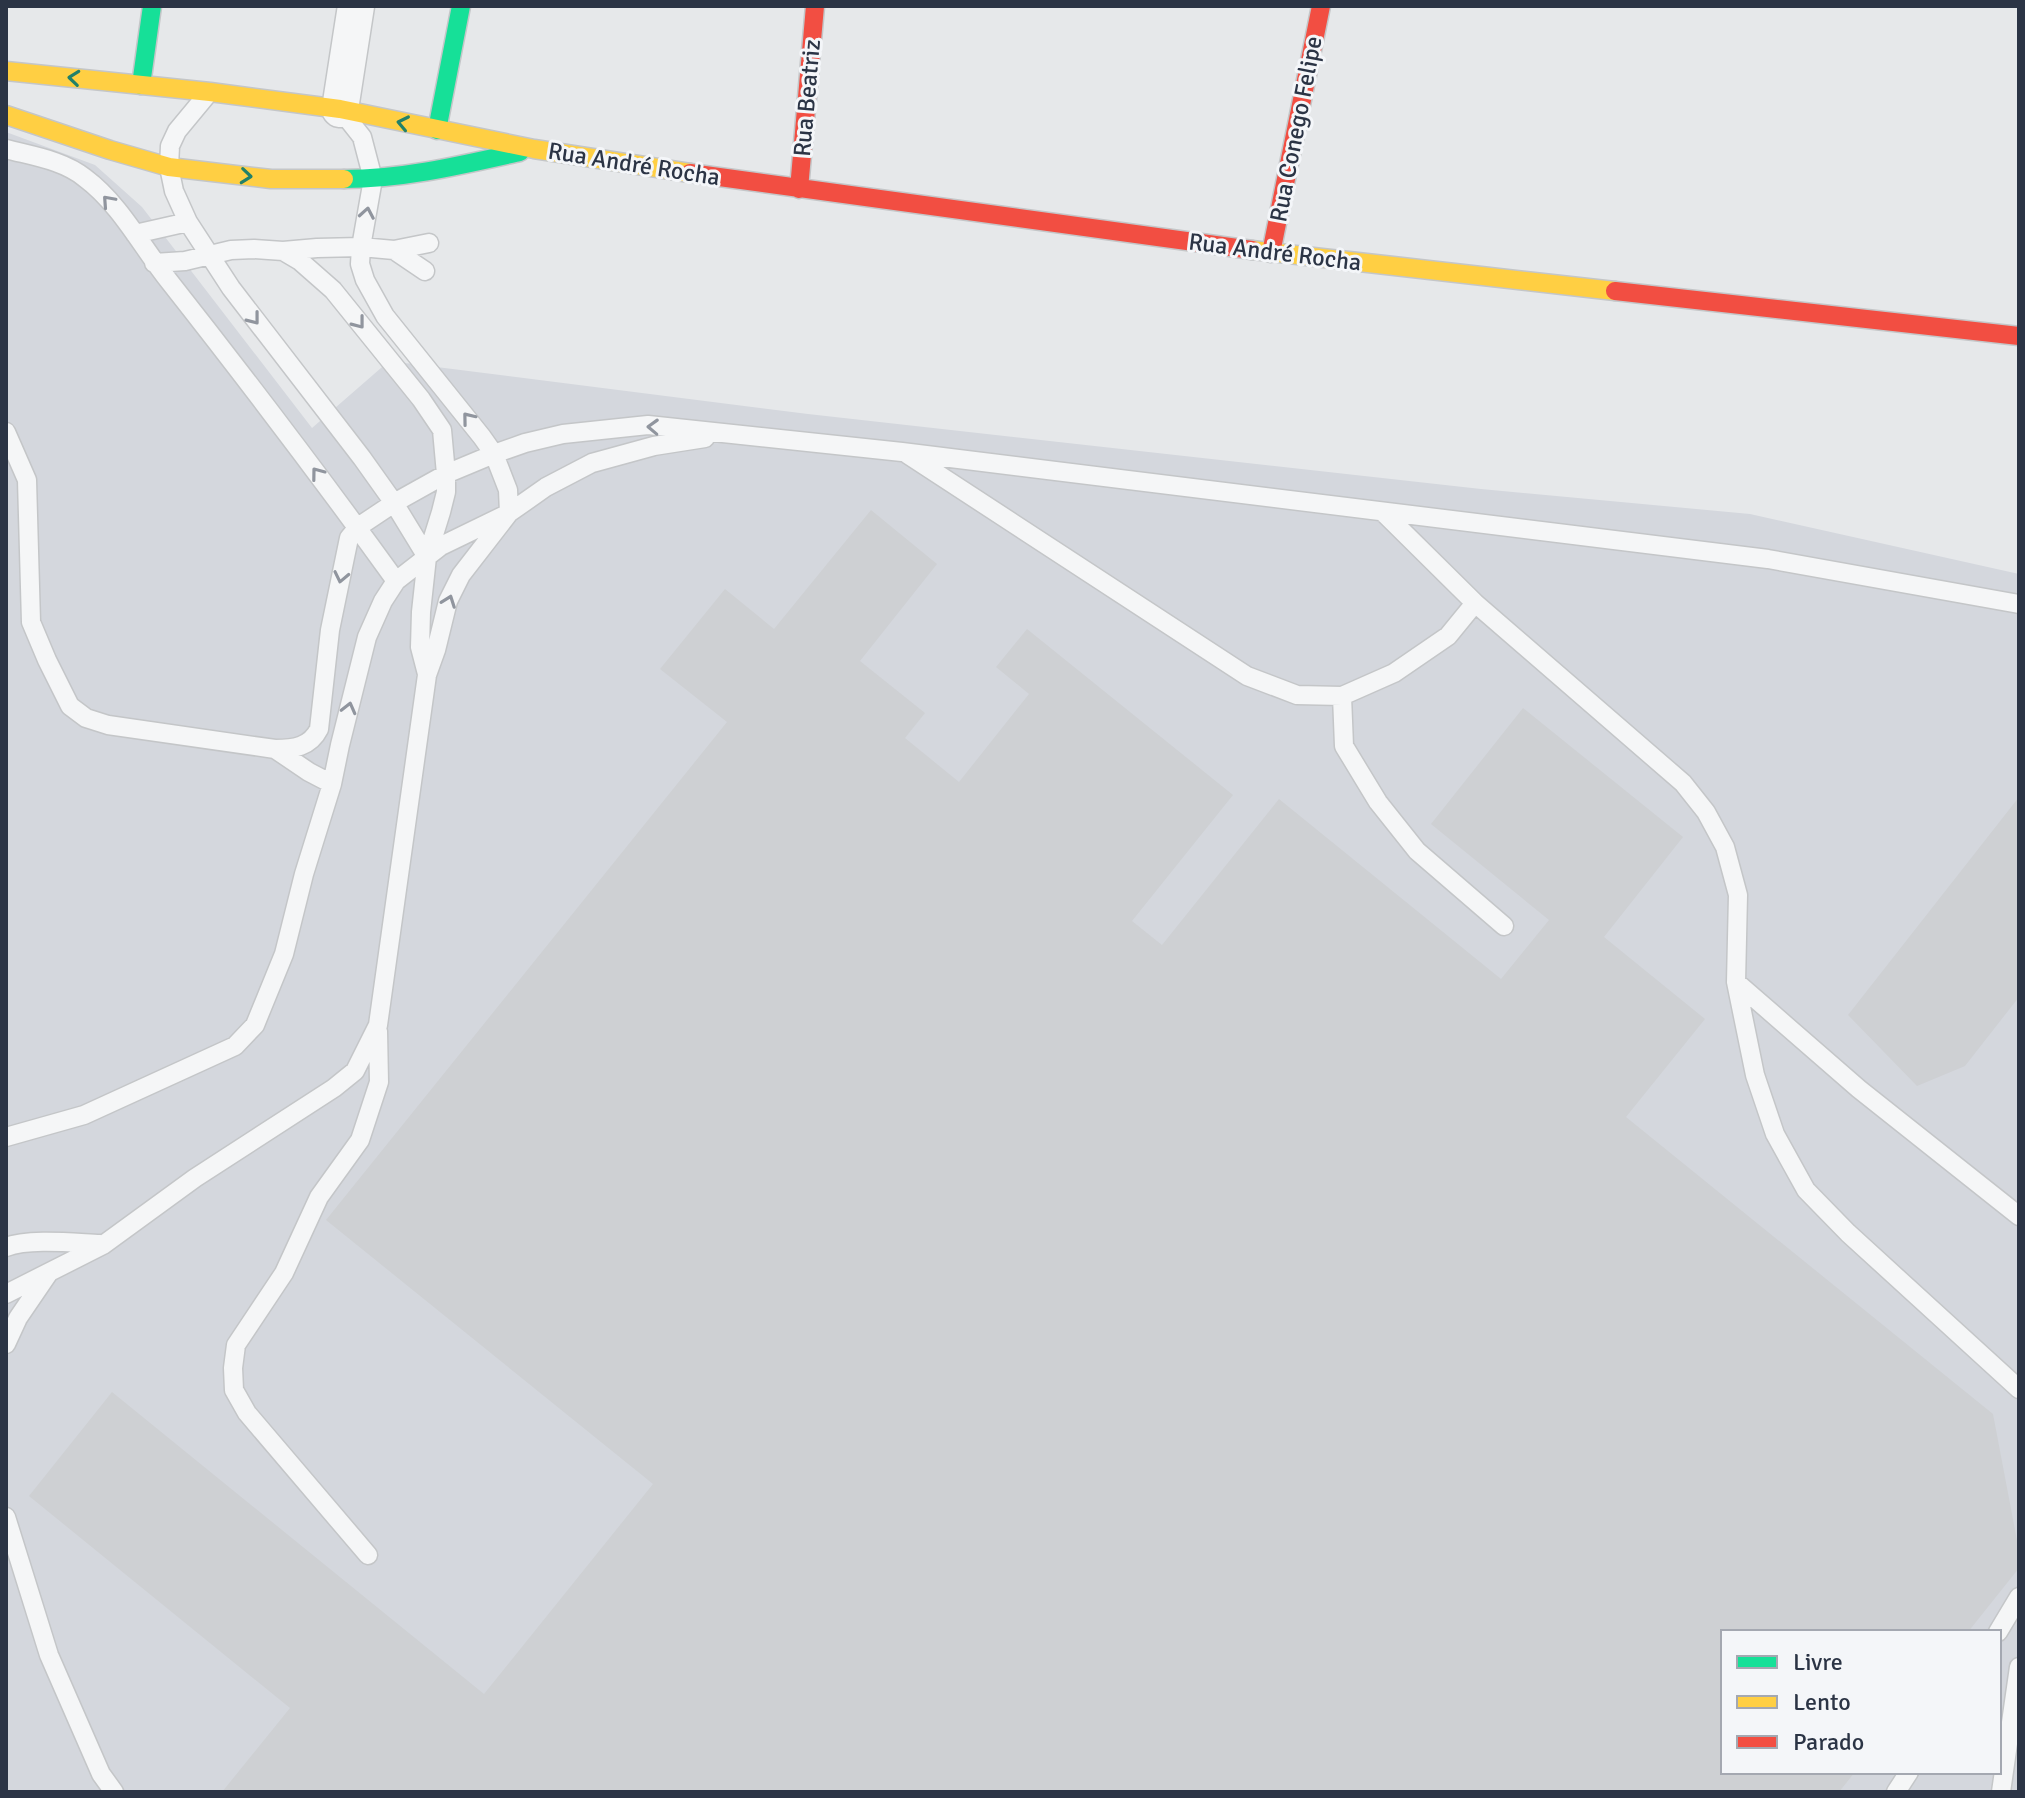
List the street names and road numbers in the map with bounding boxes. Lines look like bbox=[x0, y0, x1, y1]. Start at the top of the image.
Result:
street label: Rua Conego Felipe bbox=[1263, 33, 1329, 225]
street label: Rua Beatriz bbox=[787, 38, 827, 158]
street label: Rua André Rocha bbox=[546, 136, 722, 192]
street label: Rua André Rocha bbox=[1187, 227, 1363, 277]

